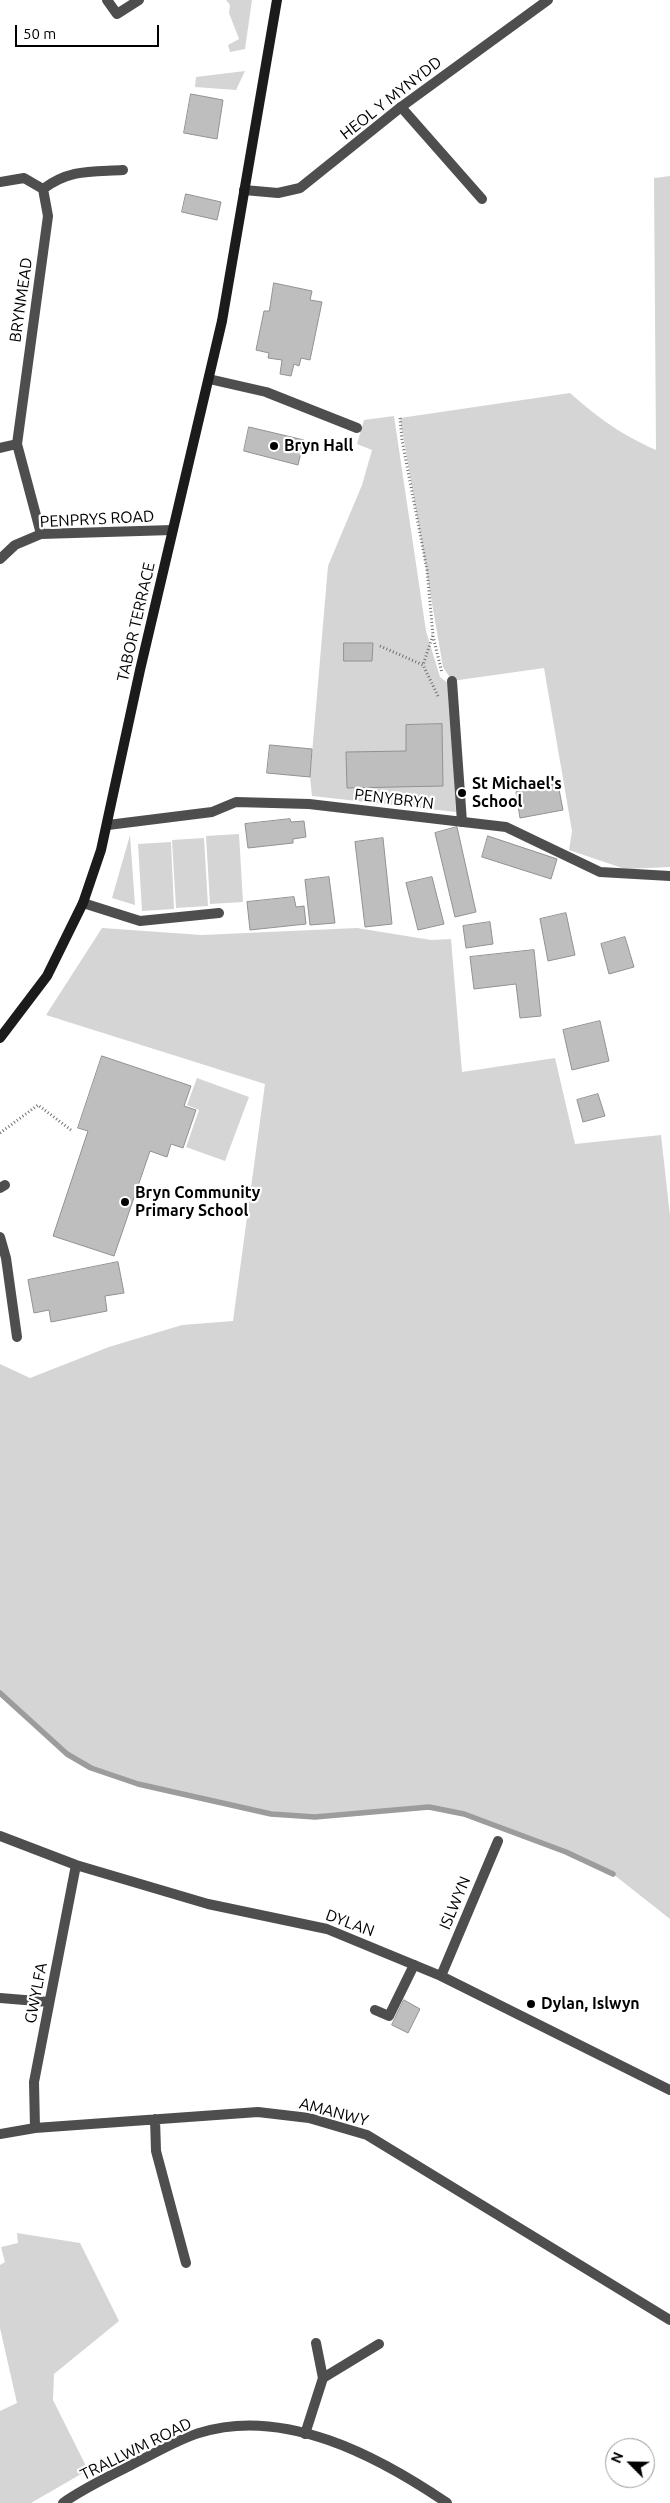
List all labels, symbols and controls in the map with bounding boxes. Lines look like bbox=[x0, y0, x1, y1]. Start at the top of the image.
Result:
scale bar bbox=[18, 15, 161, 47]
text: 50 m bbox=[23, 25, 56, 42]
street label: HEOL Y MYNYDD bbox=[336, 52, 446, 144]
street label: BRYNMEAD bbox=[6, 256, 36, 344]
place label: Bryn Hall bbox=[284, 436, 353, 456]
marker: Bryn Hall bbox=[268, 440, 280, 452]
street label: PENPRYS ROAD bbox=[39, 506, 155, 532]
street label: TABOR TERRACE bbox=[113, 560, 159, 684]
place label: St Michael's School bbox=[472, 774, 562, 812]
street label: PENYBRYN bbox=[353, 785, 435, 813]
marker: St Michael's School bbox=[456, 787, 468, 799]
place label: Bryn Community Primary School bbox=[135, 1183, 260, 1221]
marker: Bryn Community Primary School bbox=[119, 1196, 131, 1208]
street label: ISLWYN bbox=[435, 1874, 475, 1932]
street label: DYLAN bbox=[323, 1905, 377, 1941]
street label: GWYLFA bbox=[21, 1961, 51, 2025]
place label: Dylan, Islwyn bbox=[541, 1994, 640, 2014]
marker: Dylan, Islwyn bbox=[525, 1998, 537, 2010]
street label: AMANWY bbox=[297, 2094, 371, 2130]
street label: TRALLWM ROAD bbox=[77, 2414, 195, 2484]
north arrow bbox=[605, 2438, 655, 2488]
text: N bbox=[608, 2450, 627, 2465]

